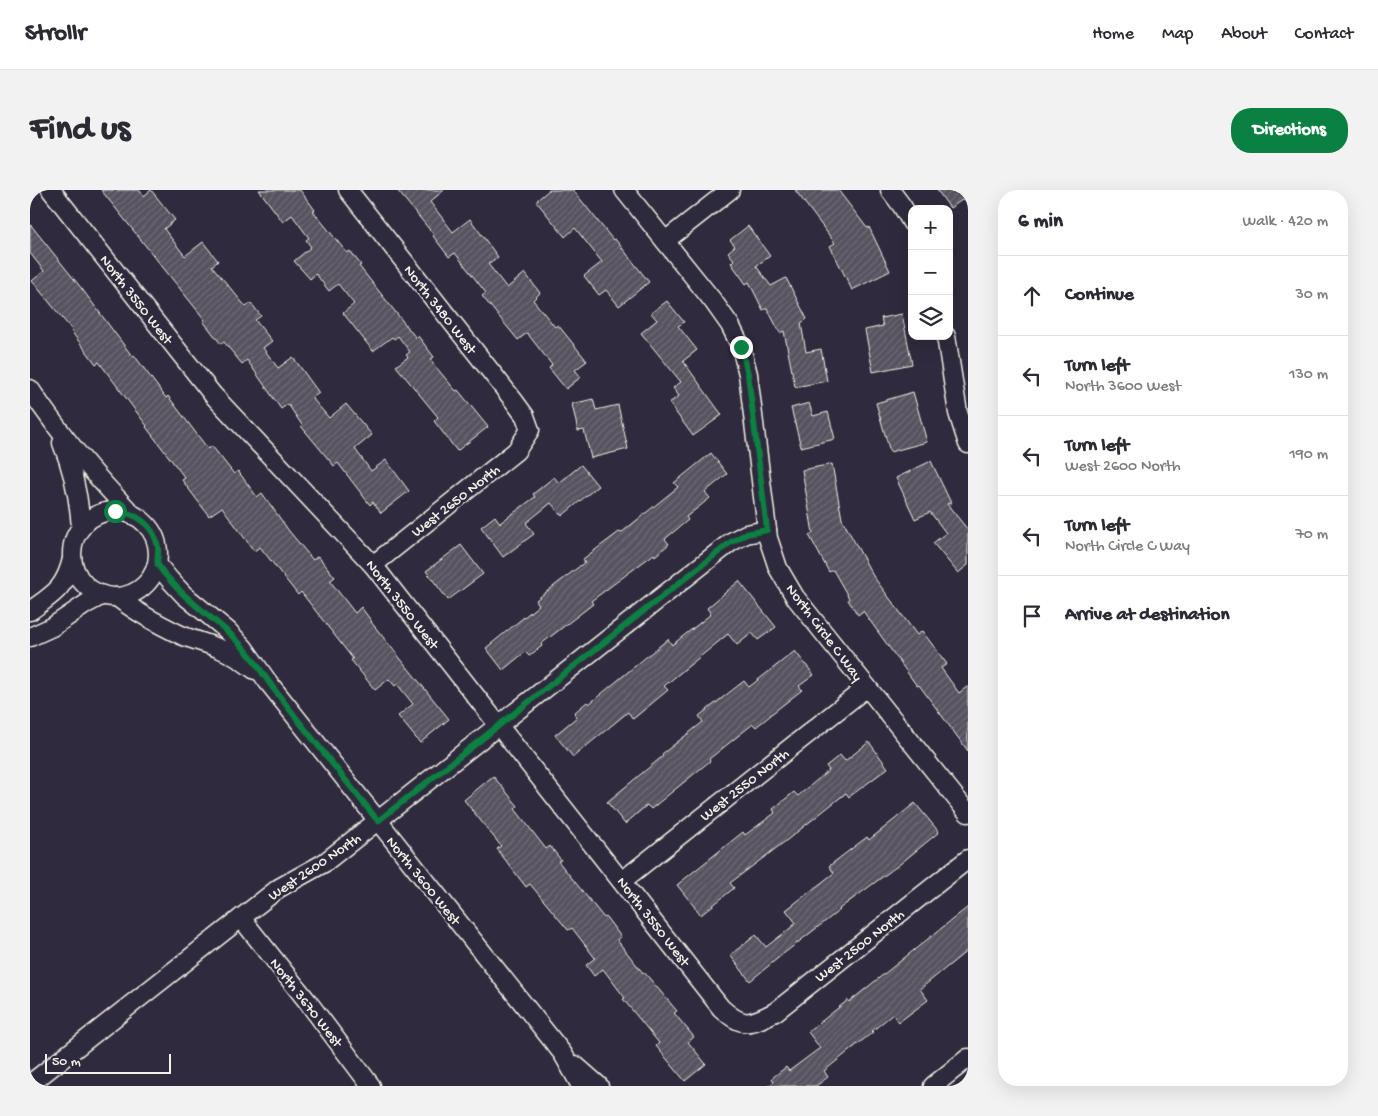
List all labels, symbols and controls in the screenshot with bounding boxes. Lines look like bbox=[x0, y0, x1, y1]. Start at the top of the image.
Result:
text: Strollr bbox=[25, 20, 86, 49]
text: Home bbox=[1092, 24, 1134, 45]
text: Map bbox=[1162, 24, 1193, 45]
text: About bbox=[1221, 24, 1267, 45]
text: Contact bbox=[1295, 24, 1353, 45]
button: Directions bbox=[1231, 108, 1348, 153]
text: Find us bbox=[30, 110, 130, 151]
map controls bbox=[908, 205, 953, 340]
button: + bbox=[908, 205, 953, 250]
text: 6 min bbox=[1018, 210, 1063, 235]
text: Walk · 420 m bbox=[1243, 213, 1328, 232]
button: − bbox=[908, 250, 953, 295]
street label: North 3550 West bbox=[95, 252, 177, 350]
street label: North 3480 West bbox=[399, 262, 481, 360]
icon: ahead bbox=[1018, 282, 1046, 310]
text: Continue bbox=[1065, 284, 1134, 307]
text: 30 m bbox=[1295, 286, 1328, 305]
button: layers bbox=[908, 295, 953, 340]
route end bbox=[730, 336, 753, 359]
text: Turn left bbox=[1065, 355, 1129, 378]
icon: left bbox=[1018, 362, 1046, 390]
text: 130 m bbox=[1289, 366, 1328, 385]
text: North 3600 West bbox=[1065, 378, 1181, 397]
text: Turn left bbox=[1065, 435, 1129, 458]
icon: left bbox=[1018, 442, 1046, 470]
text: 190 m bbox=[1289, 446, 1328, 465]
text: West 2600 North bbox=[1065, 458, 1181, 477]
street label: West 2650 North bbox=[408, 461, 504, 542]
route start bbox=[104, 500, 127, 523]
text: Turn left bbox=[1065, 515, 1129, 538]
icon: left bbox=[1018, 522, 1046, 550]
text: 70 m bbox=[1295, 526, 1328, 545]
text: North Circle C Way bbox=[1065, 538, 1190, 557]
street label: North 3550 West bbox=[361, 557, 443, 655]
street label: North Circle C Way bbox=[781, 581, 866, 686]
icon: arrive bbox=[1018, 602, 1046, 630]
text: Arrive at destination bbox=[1065, 604, 1229, 627]
street label: West 2550 North bbox=[697, 745, 793, 826]
street label: West 2600 North bbox=[265, 830, 365, 905]
street label: North 3600 West bbox=[381, 833, 465, 931]
street label: North 3550 West bbox=[612, 874, 694, 972]
street label: West 2500 North bbox=[812, 906, 909, 987]
street label: North 3670 West bbox=[265, 955, 347, 1053]
scale bar bbox=[45, 1051, 171, 1074]
text: 50 m bbox=[52, 1054, 81, 1071]

